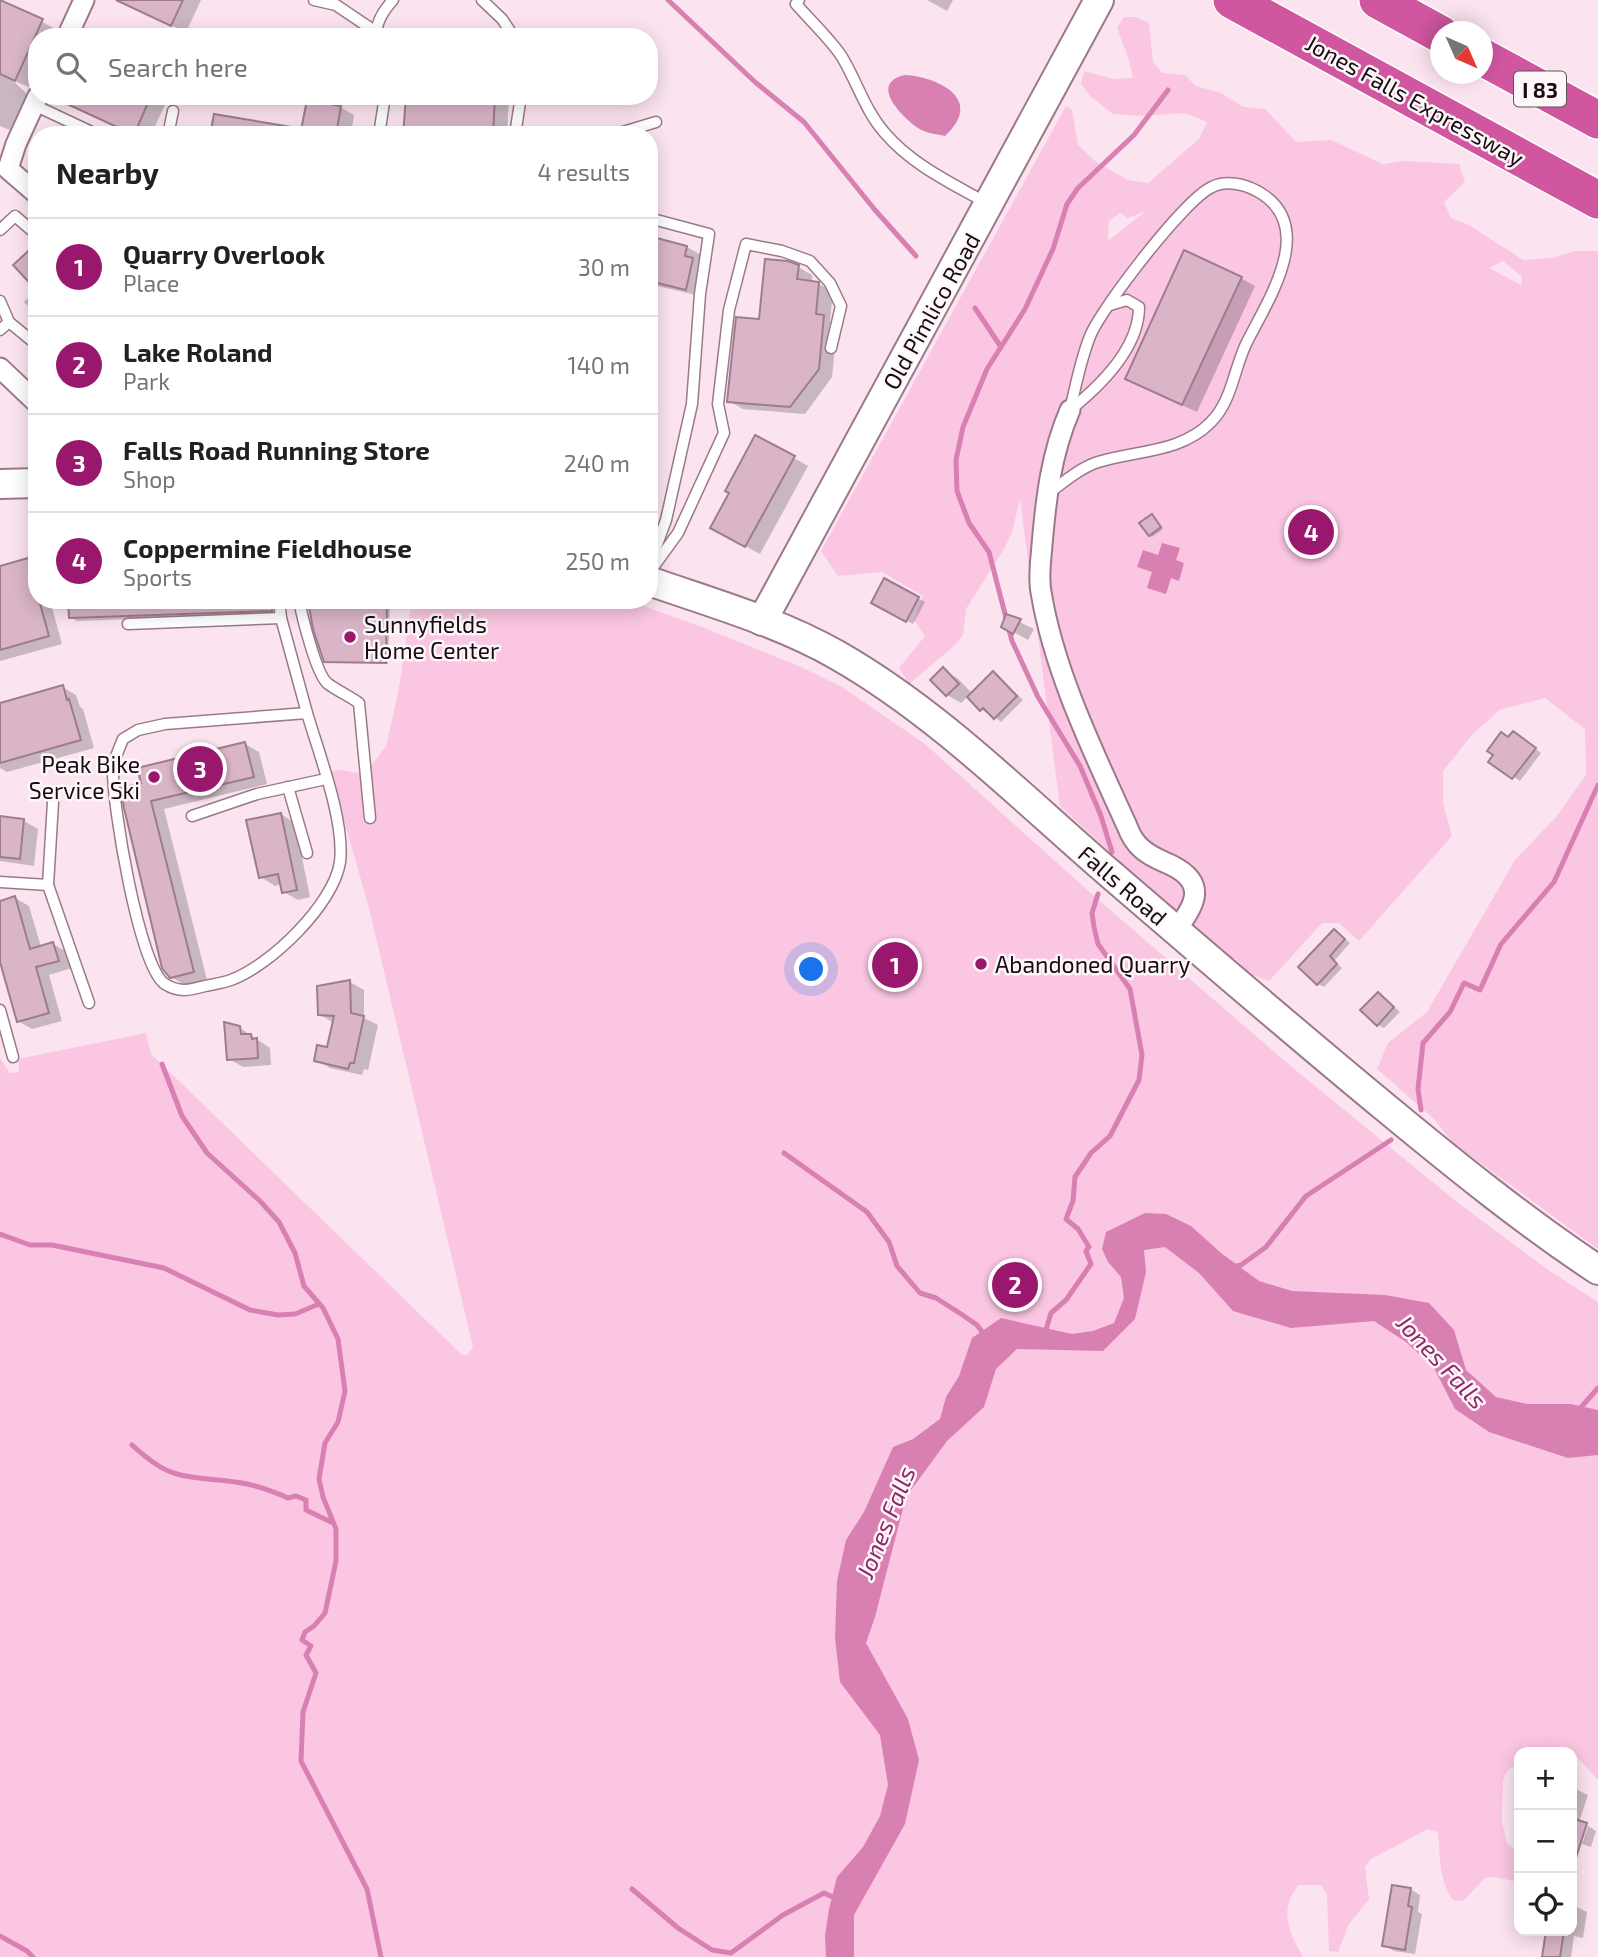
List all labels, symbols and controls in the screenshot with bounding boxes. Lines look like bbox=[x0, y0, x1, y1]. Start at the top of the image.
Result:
north arrow bbox=[1430, 21, 1493, 84]
search box bbox=[28, 28, 658, 105]
street label: Jones Falls Expressway bbox=[1301, 28, 1529, 172]
icon: search bbox=[52, 48, 90, 86]
text: Search here bbox=[108, 51, 248, 82]
road number: I 83 bbox=[1514, 72, 1566, 106]
text: Nearby bbox=[56, 154, 159, 190]
text: 4 results bbox=[538, 158, 630, 186]
street label: Old Pimlico Road bbox=[876, 228, 986, 394]
text: Quarry Overlook bbox=[123, 238, 325, 269]
text: 1 bbox=[74, 253, 84, 281]
text: 30 m bbox=[578, 253, 630, 281]
text: Place bbox=[123, 269, 179, 297]
text: Lake Roland bbox=[123, 336, 273, 367]
text: 2 bbox=[72, 351, 86, 379]
text: 140 m bbox=[568, 351, 630, 379]
text: Park bbox=[123, 367, 170, 395]
text: Falls Road Running Store bbox=[123, 434, 430, 465]
text: 3 bbox=[72, 449, 86, 477]
text: 240 m bbox=[564, 449, 630, 477]
text: Shop bbox=[123, 465, 176, 493]
pin: 4 bbox=[1288, 506, 1334, 558]
text: Coppermine Fieldhouse bbox=[123, 532, 412, 563]
text: 4 bbox=[72, 547, 86, 575]
text: 250 m bbox=[566, 547, 630, 575]
text: Sports bbox=[123, 563, 192, 591]
place label: Sunnyfields Home Center bbox=[364, 610, 499, 664]
marker: Sunnyfields Home Center bbox=[342, 629, 358, 645]
pin: 3 bbox=[177, 743, 223, 795]
place label: Peak Bike Service Ski bbox=[29, 750, 140, 804]
marker: Peak Bike Service Ski bbox=[146, 769, 162, 785]
street label: Falls Road bbox=[1073, 839, 1173, 931]
pin: 1 bbox=[872, 939, 918, 991]
place label: Abandoned Quarry bbox=[995, 950, 1190, 978]
your location bbox=[794, 952, 828, 986]
marker: Abandoned Quarry bbox=[973, 956, 989, 972]
pin: 2 bbox=[992, 1259, 1038, 1311]
water label: Jones Falls bbox=[1390, 1307, 1493, 1414]
water label: Jones Falls bbox=[849, 1462, 921, 1583]
map controls bbox=[1514, 1747, 1577, 1936]
button: + bbox=[1514, 1747, 1577, 1810]
button: − bbox=[1514, 1810, 1577, 1873]
button: locate bbox=[1514, 1873, 1577, 1936]

